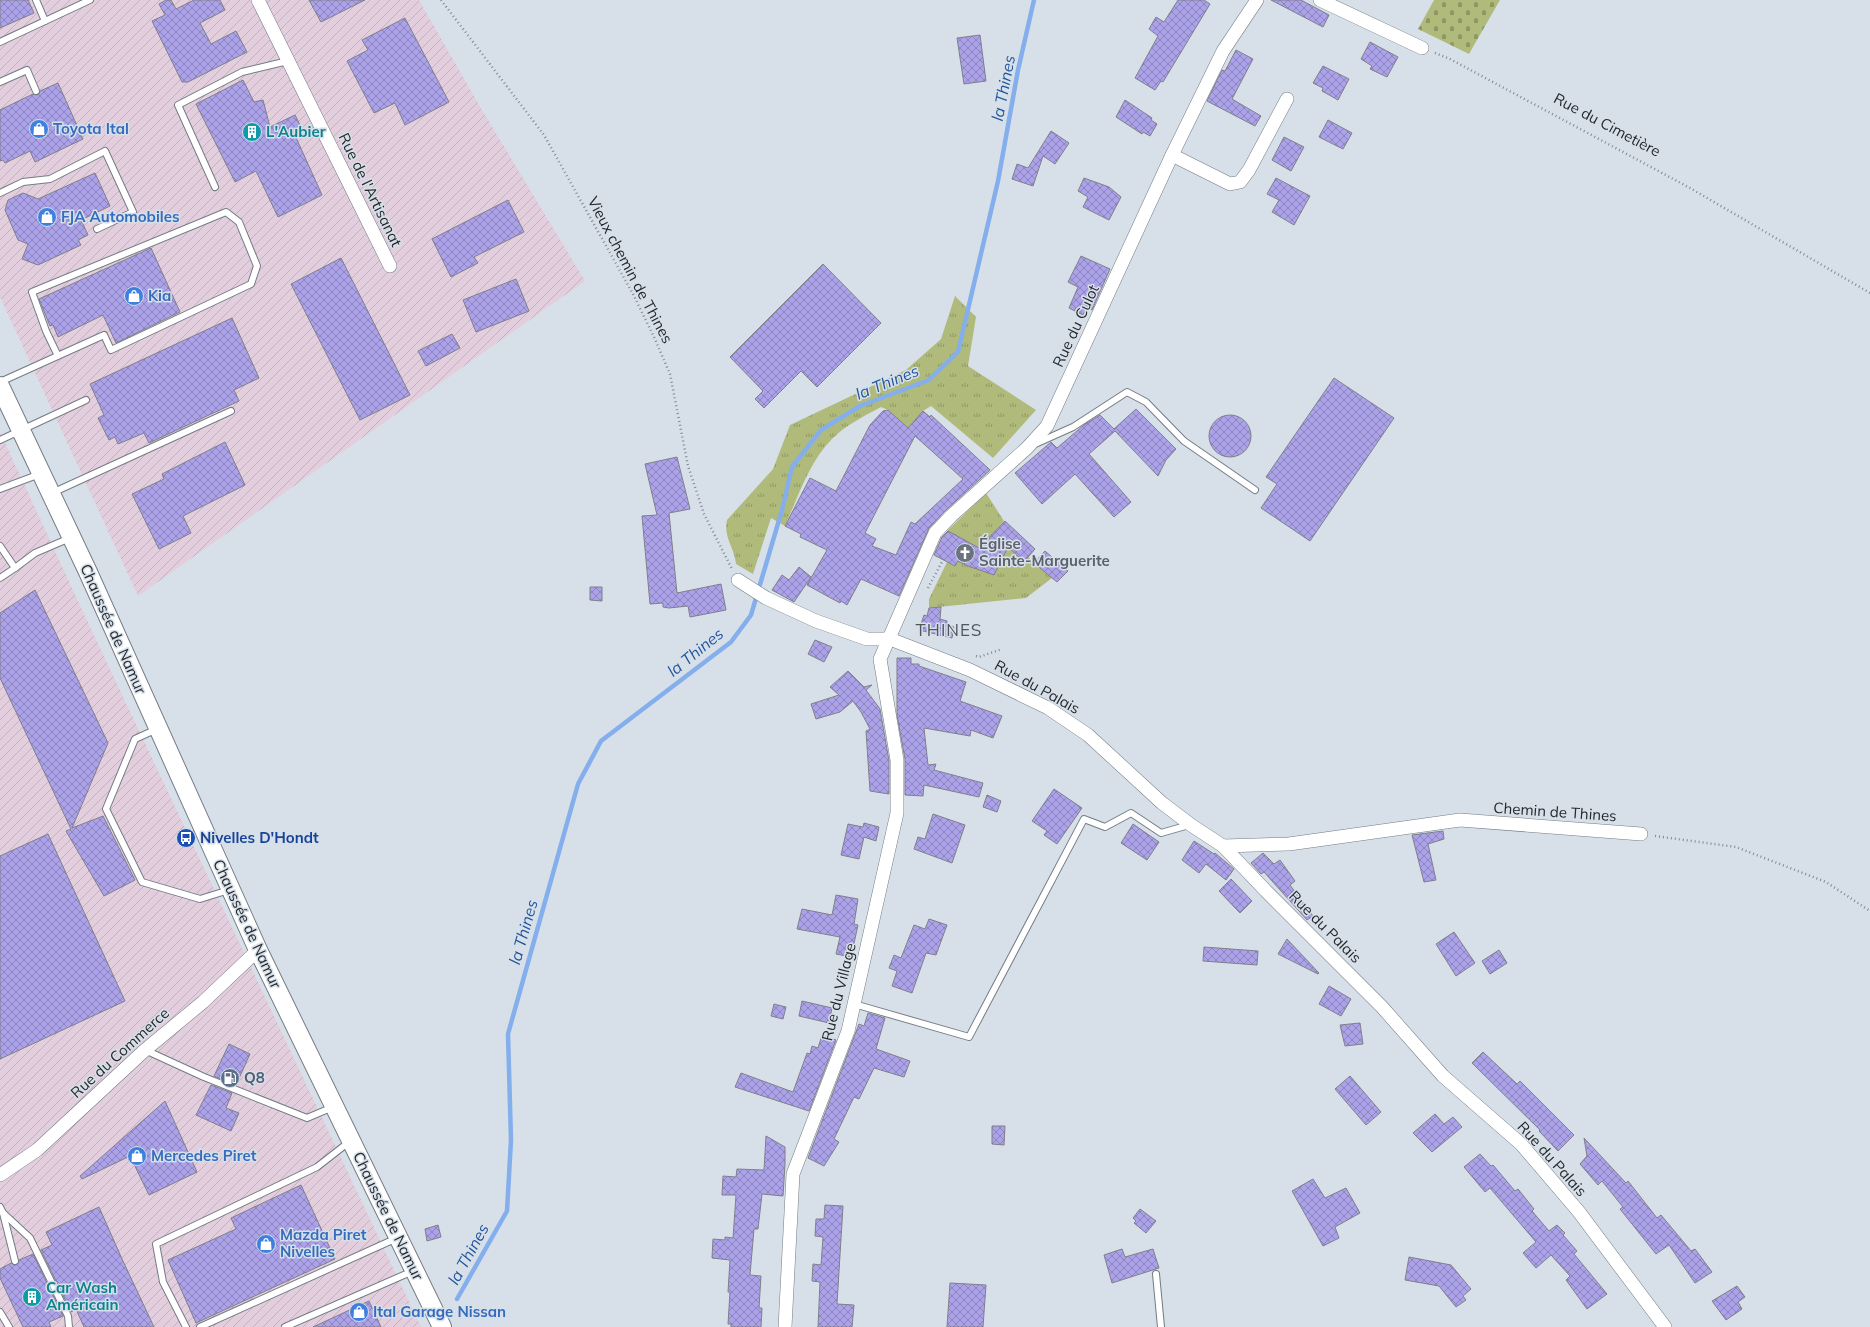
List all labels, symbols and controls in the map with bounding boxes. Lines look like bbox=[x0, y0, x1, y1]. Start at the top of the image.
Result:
water label: la Thines bbox=[987, 53, 1019, 123]
street label: Rue du Cimetière bbox=[1551, 88, 1664, 161]
shop icon: Toyota Ital bbox=[28, 118, 50, 140]
place label: Toyota Ital bbox=[53, 119, 129, 138]
building icon: L'Aubier bbox=[241, 121, 263, 143]
place label: L'Aubier bbox=[266, 122, 326, 141]
street label: Rue de l'Artisanat bbox=[335, 130, 406, 250]
street label: Vieux chemin de Thines bbox=[584, 193, 677, 346]
shop icon: FJA Automobiles bbox=[36, 206, 58, 228]
place label: FJA Automobiles bbox=[61, 207, 180, 226]
street label: Rue du Culot bbox=[1048, 282, 1103, 370]
shop icon: Kia bbox=[123, 285, 145, 307]
place label: Kia bbox=[148, 286, 171, 305]
water label: la Thines bbox=[852, 360, 922, 404]
place label: Église Sainte-Marguerite bbox=[979, 534, 1110, 570]
church icon: Église Sainte-Marguerite bbox=[954, 542, 976, 564]
street label: Chaussée de Namur bbox=[76, 561, 151, 697]
district label: THINES bbox=[916, 619, 982, 640]
water label: la Thines bbox=[663, 623, 727, 681]
street label: Rue du Palais bbox=[991, 655, 1083, 718]
street label: Chemin de Thines bbox=[1493, 798, 1617, 825]
bus stop icon: Nivelles D'Hondt bbox=[175, 827, 197, 849]
place label: Nivelles D'Hondt bbox=[200, 828, 319, 847]
street label: Chaussée de Namur bbox=[209, 856, 286, 992]
street label: Rue du Palais bbox=[1285, 886, 1366, 967]
water label: la Thines bbox=[504, 897, 542, 967]
street label: Rue du Village bbox=[817, 941, 860, 1043]
street label: Rue du Commerce bbox=[66, 1003, 173, 1102]
fuel station icon: Q8 bbox=[219, 1067, 241, 1089]
place label: Q8 bbox=[244, 1068, 265, 1087]
street label: Rue du Palais bbox=[1514, 1117, 1591, 1200]
shop icon: Mercedes Piret bbox=[126, 1145, 148, 1167]
place label: Mercedes Piret bbox=[151, 1146, 257, 1165]
street label: Chaussée de Namur bbox=[349, 1149, 428, 1284]
water label: la Thines bbox=[443, 1220, 493, 1288]
place label: Mazda Piret Nivelles bbox=[280, 1225, 367, 1261]
shop icon: Mazda Piret Nivelles bbox=[255, 1233, 277, 1255]
place label: Car Wash Américain bbox=[46, 1278, 119, 1314]
building icon: Car Wash Américain bbox=[21, 1286, 43, 1308]
shop icon: Ital Garage Nissan bbox=[348, 1301, 370, 1323]
place label: Ital Garage Nissan bbox=[373, 1302, 506, 1321]

